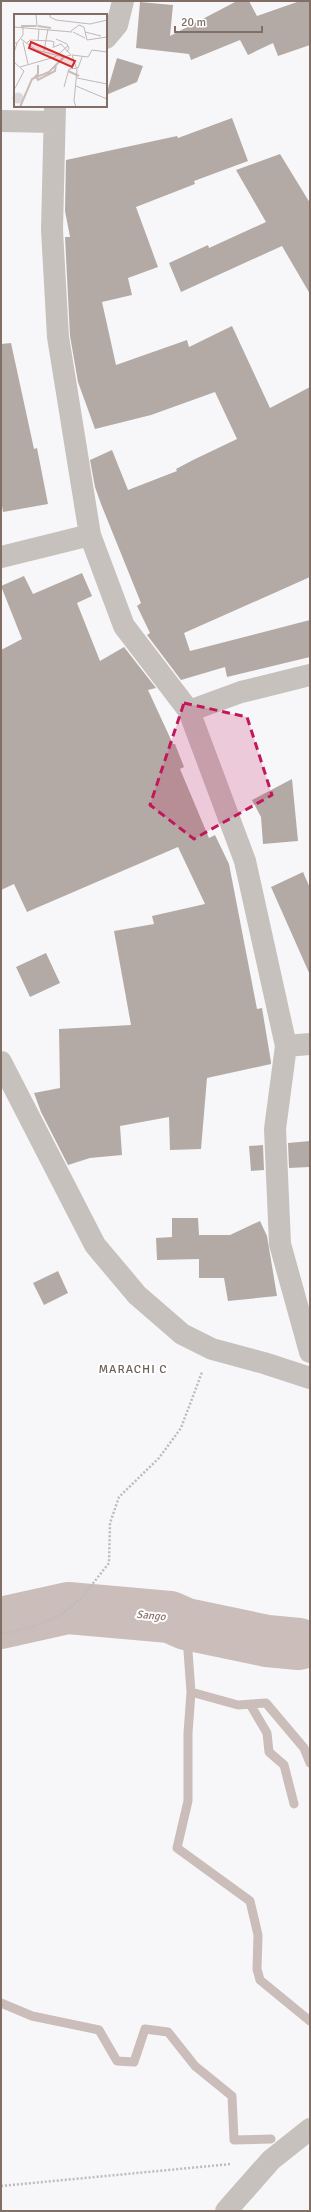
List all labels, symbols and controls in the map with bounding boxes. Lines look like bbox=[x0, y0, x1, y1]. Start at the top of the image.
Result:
scale bar bbox=[175, 8, 262, 34]
inset map bbox=[14, 14, 107, 107]
text: 20 m bbox=[181, 15, 206, 30]
district label: MARACHI C bbox=[98, 1362, 168, 1377]
water label: Sango bbox=[136, 1608, 167, 1623]

